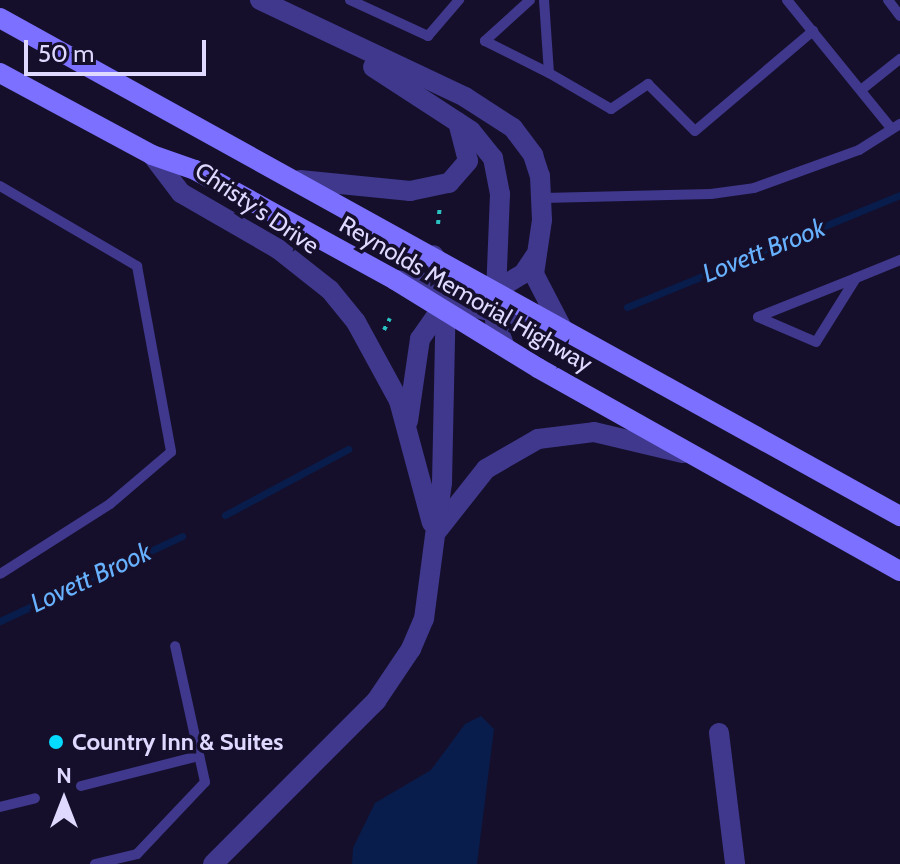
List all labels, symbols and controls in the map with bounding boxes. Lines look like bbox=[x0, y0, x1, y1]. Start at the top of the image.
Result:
scale bar bbox=[28, 24, 210, 74]
text: 50 m bbox=[38, 39, 94, 68]
street label: Christy's Drive bbox=[189, 156, 325, 260]
street label: Reynolds Memorial Highway bbox=[334, 210, 598, 378]
water label: Lovett Brook bbox=[698, 212, 830, 290]
water label: Lovett Brook bbox=[26, 537, 156, 619]
place label: Country Inn & Suites bbox=[72, 728, 283, 756]
marker: Country Inn & Suites bbox=[47, 733, 65, 751]
north arrow bbox=[24, 760, 104, 840]
text: N bbox=[56, 762, 72, 789]

